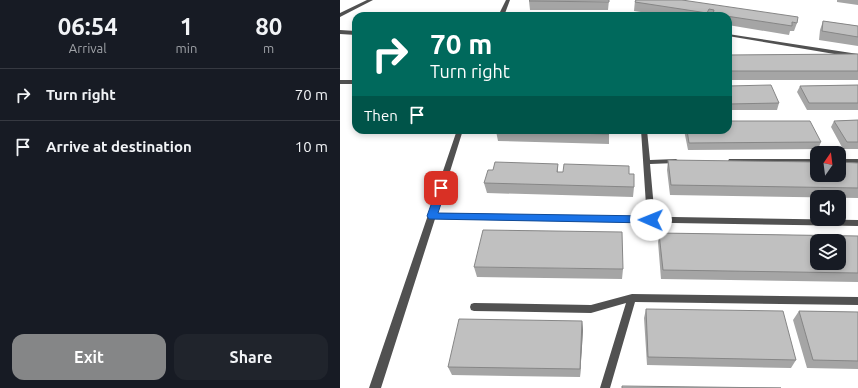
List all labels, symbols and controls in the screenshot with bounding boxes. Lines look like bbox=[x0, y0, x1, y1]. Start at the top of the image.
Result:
text: 06:54 bbox=[58, 13, 118, 40]
text: 1 bbox=[180, 13, 193, 40]
text: 80 bbox=[255, 13, 282, 40]
icon: right bbox=[364, 28, 416, 80]
text: 70 m bbox=[430, 28, 492, 59]
text: Arrival bbox=[69, 41, 107, 55]
text: min bbox=[176, 41, 197, 55]
text: m bbox=[263, 41, 274, 55]
text: Turn right bbox=[430, 61, 510, 81]
icon: right bbox=[12, 84, 34, 106]
text: Turn right bbox=[46, 86, 116, 103]
text: 70 m bbox=[295, 86, 328, 103]
icon: arrive bbox=[406, 104, 428, 126]
text: Then bbox=[364, 107, 398, 124]
icon: arrive bbox=[12, 136, 34, 158]
text: Arrive at destination bbox=[46, 138, 192, 155]
text: 10 m bbox=[295, 138, 328, 155]
north arrow bbox=[810, 146, 846, 182]
map controls bbox=[810, 146, 846, 270]
pin bbox=[424, 171, 458, 205]
icon: arrive bbox=[430, 177, 452, 199]
button: sound bbox=[810, 190, 846, 226]
position arrow bbox=[630, 199, 672, 241]
button: layers bbox=[810, 234, 846, 270]
button: Exit bbox=[12, 334, 166, 380]
button: Share bbox=[174, 334, 328, 380]

